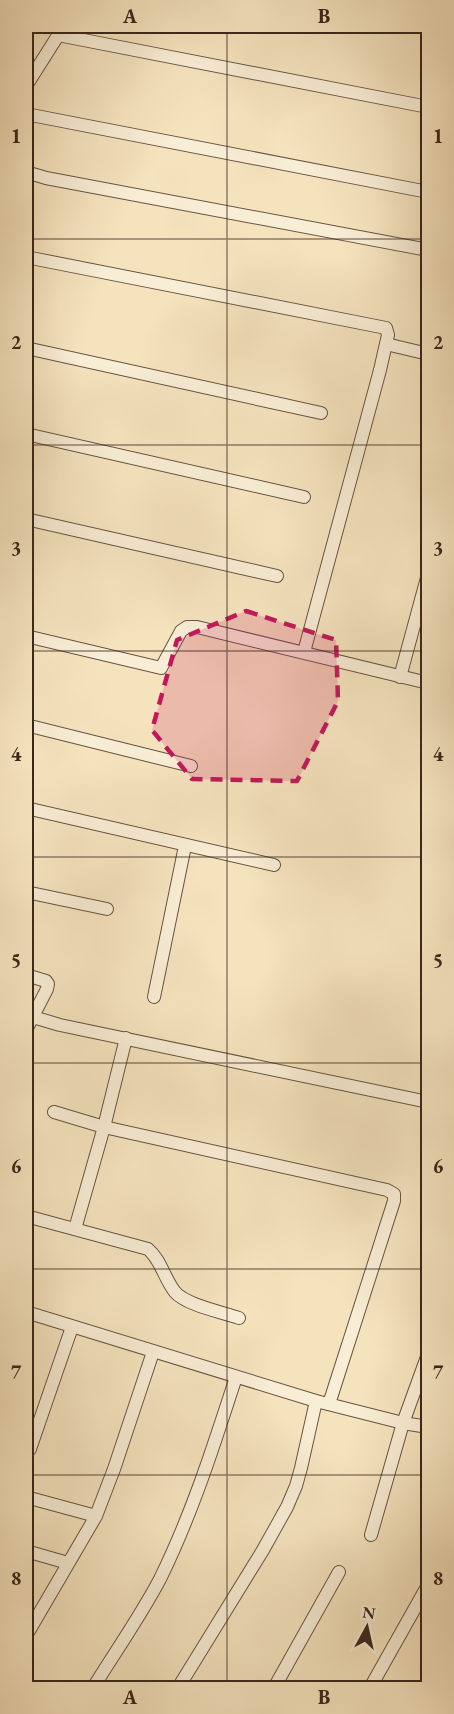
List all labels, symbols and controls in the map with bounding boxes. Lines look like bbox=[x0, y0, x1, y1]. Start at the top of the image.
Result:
text: A bbox=[122, 3, 138, 29]
text: B bbox=[318, 3, 330, 29]
text: 1 bbox=[11, 123, 21, 149]
text: 1 bbox=[433, 123, 443, 149]
text: 2 bbox=[11, 329, 22, 355]
text: 2 bbox=[433, 329, 444, 355]
text: 3 bbox=[11, 535, 21, 561]
text: 3 bbox=[433, 535, 443, 561]
text: 4 bbox=[11, 741, 22, 767]
text: 4 bbox=[433, 741, 444, 767]
text: 5 bbox=[11, 947, 21, 973]
text: 5 bbox=[433, 947, 443, 973]
text: 6 bbox=[11, 1153, 22, 1179]
text: 6 bbox=[433, 1153, 444, 1179]
text: 7 bbox=[11, 1359, 22, 1385]
text: 7 bbox=[433, 1359, 444, 1385]
text: 8 bbox=[11, 1565, 21, 1591]
text: 8 bbox=[433, 1565, 443, 1591]
north arrow bbox=[337, 1597, 397, 1657]
text: N bbox=[361, 1601, 377, 1624]
text: A bbox=[122, 1684, 138, 1710]
text: B bbox=[318, 1684, 330, 1710]

